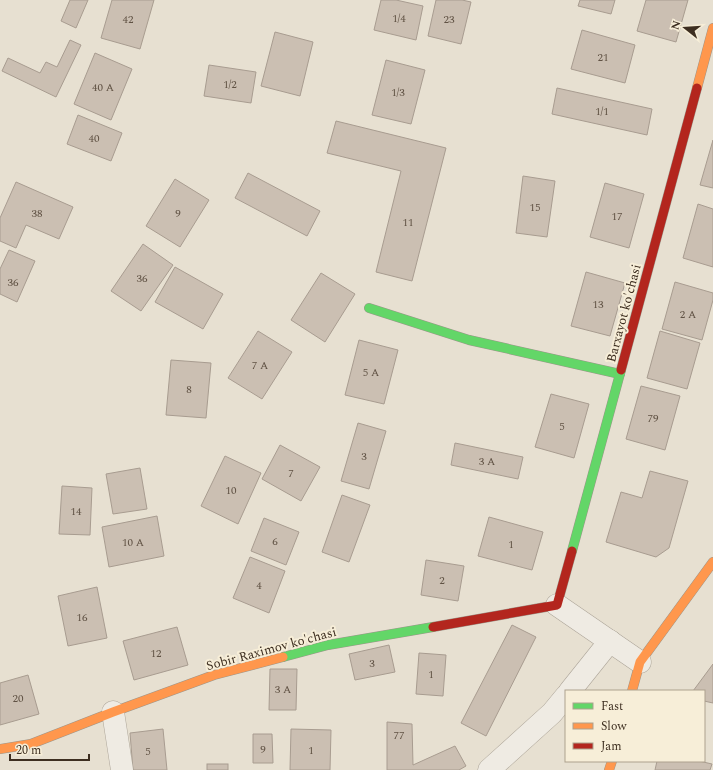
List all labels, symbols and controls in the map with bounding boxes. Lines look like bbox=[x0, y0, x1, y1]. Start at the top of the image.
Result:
north arrow bbox=[665, 8, 705, 48]
house number: 1/4 bbox=[392, 10, 406, 27]
house number: 42 bbox=[123, 11, 134, 28]
house number: 23 bbox=[444, 11, 455, 28]
text: N bbox=[666, 18, 685, 32]
house number: 21 bbox=[598, 49, 609, 66]
house number: 1/2 bbox=[223, 76, 237, 93]
house number: 40 А bbox=[92, 79, 114, 96]
house number: 1/3 bbox=[391, 84, 405, 101]
house number: 1/1 bbox=[595, 103, 609, 120]
house number: 40 bbox=[89, 130, 100, 147]
house number: 15 bbox=[530, 199, 541, 216]
house number: 38 bbox=[32, 205, 43, 222]
house number: 9 bbox=[175, 205, 181, 222]
house number: 17 bbox=[612, 208, 623, 225]
house number: 11 bbox=[403, 214, 414, 231]
street label: Barxayot ko'chasi bbox=[601, 262, 647, 365]
house number: 36 bbox=[137, 270, 148, 287]
house number: 36 bbox=[8, 274, 19, 291]
house number: 13 bbox=[593, 296, 604, 313]
house number: 2 А bbox=[680, 306, 696, 323]
house number: 7 А bbox=[252, 357, 268, 374]
house number: 5 А bbox=[363, 364, 379, 381]
house number: 8 bbox=[186, 381, 192, 398]
house number: 79 bbox=[648, 410, 659, 427]
house number: 5 bbox=[559, 418, 565, 435]
house number: 3 bbox=[361, 448, 367, 465]
house number: 3 А bbox=[479, 453, 495, 470]
house number: 7 bbox=[288, 465, 294, 482]
house number: 10 bbox=[226, 482, 237, 499]
house number: 14 bbox=[71, 503, 82, 520]
house number: 6 bbox=[272, 533, 278, 550]
house number: 10 А bbox=[122, 534, 144, 551]
house number: 1 bbox=[508, 536, 514, 553]
house number: 2 bbox=[439, 572, 445, 589]
house number: 4 bbox=[256, 577, 262, 594]
house number: 16 bbox=[77, 609, 88, 626]
street label: Sobir Raximov ko'chasi bbox=[204, 622, 339, 676]
house number: 12 bbox=[151, 645, 162, 662]
house number: 3 bbox=[369, 655, 375, 672]
house number: 1 bbox=[428, 666, 434, 683]
house number: 3 А bbox=[275, 681, 291, 698]
house number: 20 bbox=[13, 690, 24, 707]
legend bbox=[565, 690, 705, 762]
text: Fast bbox=[601, 697, 623, 716]
text: Slow bbox=[601, 717, 627, 736]
house number: 77 bbox=[394, 727, 405, 744]
scale bar bbox=[10, 736, 89, 762]
text: Jam bbox=[601, 737, 622, 756]
text: 20 m bbox=[16, 741, 41, 760]
house number: 9 bbox=[260, 741, 266, 758]
house number: 1 bbox=[308, 742, 314, 759]
house number: 5 bbox=[145, 743, 151, 760]

